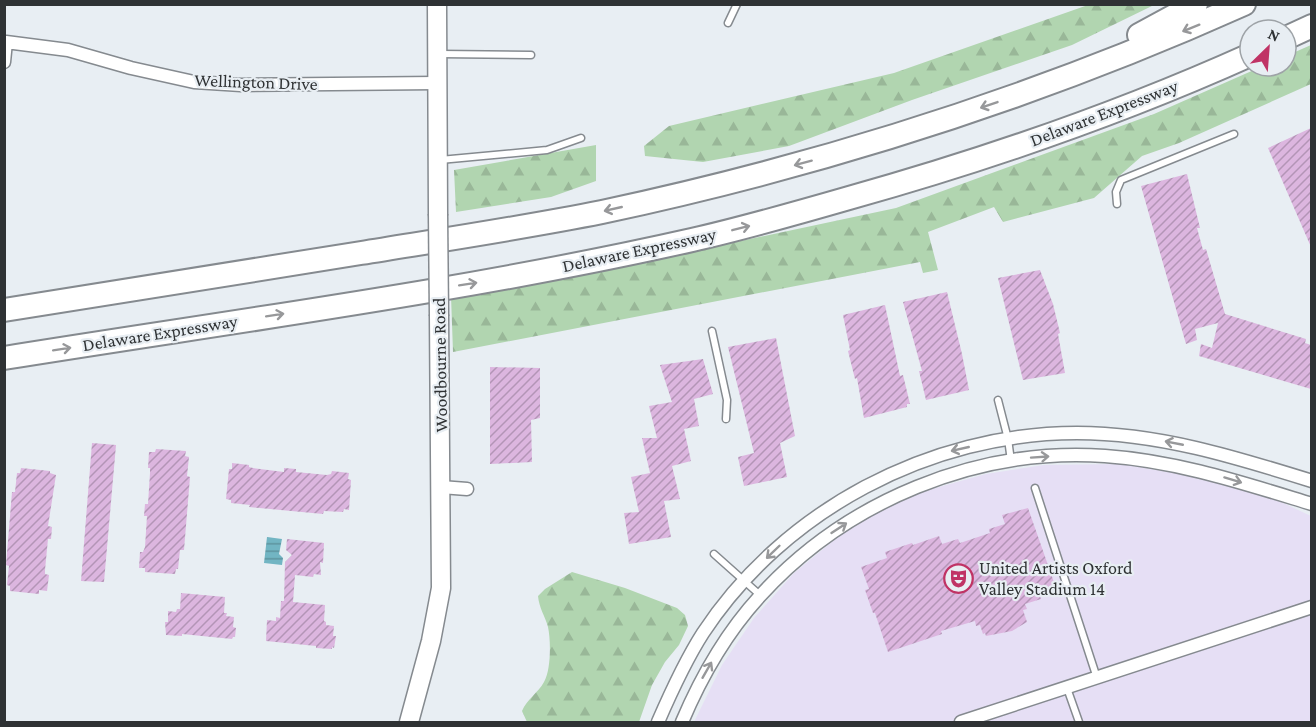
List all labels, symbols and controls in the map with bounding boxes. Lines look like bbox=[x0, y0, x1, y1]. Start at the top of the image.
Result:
north arrow bbox=[1238, 18, 1298, 78]
one-way arrow bbox=[1182, 23, 1201, 34]
text: N bbox=[1266, 25, 1283, 45]
street label: Wellington Drive bbox=[194, 70, 318, 94]
street label: Delaware Expressway bbox=[1027, 75, 1181, 150]
one-way arrow bbox=[980, 100, 999, 111]
one-way arrow bbox=[794, 157, 813, 169]
one-way arrow bbox=[604, 204, 624, 215]
one-way arrow bbox=[731, 221, 750, 233]
street label: Delaware Expressway bbox=[560, 224, 718, 276]
one-way arrow bbox=[458, 278, 477, 289]
street label: Woodbourne Road bbox=[429, 297, 451, 433]
one-way arrow bbox=[265, 309, 285, 320]
street label: Delaware Expressway bbox=[81, 311, 240, 355]
one-way arrow bbox=[52, 343, 72, 354]
one-way arrow bbox=[1165, 437, 1185, 448]
one-way arrow bbox=[951, 444, 971, 455]
one-way arrow bbox=[1030, 451, 1050, 462]
one-way arrow bbox=[1223, 475, 1242, 486]
one-way arrow bbox=[830, 522, 847, 534]
one-way arrow bbox=[766, 545, 781, 560]
place label: United Artists Oxford Valley Stadium 14 bbox=[979, 558, 1133, 599]
theatre icon: United Artists Oxford Valley Stadium 14 bbox=[942, 562, 974, 594]
one-way arrow bbox=[701, 662, 713, 679]

